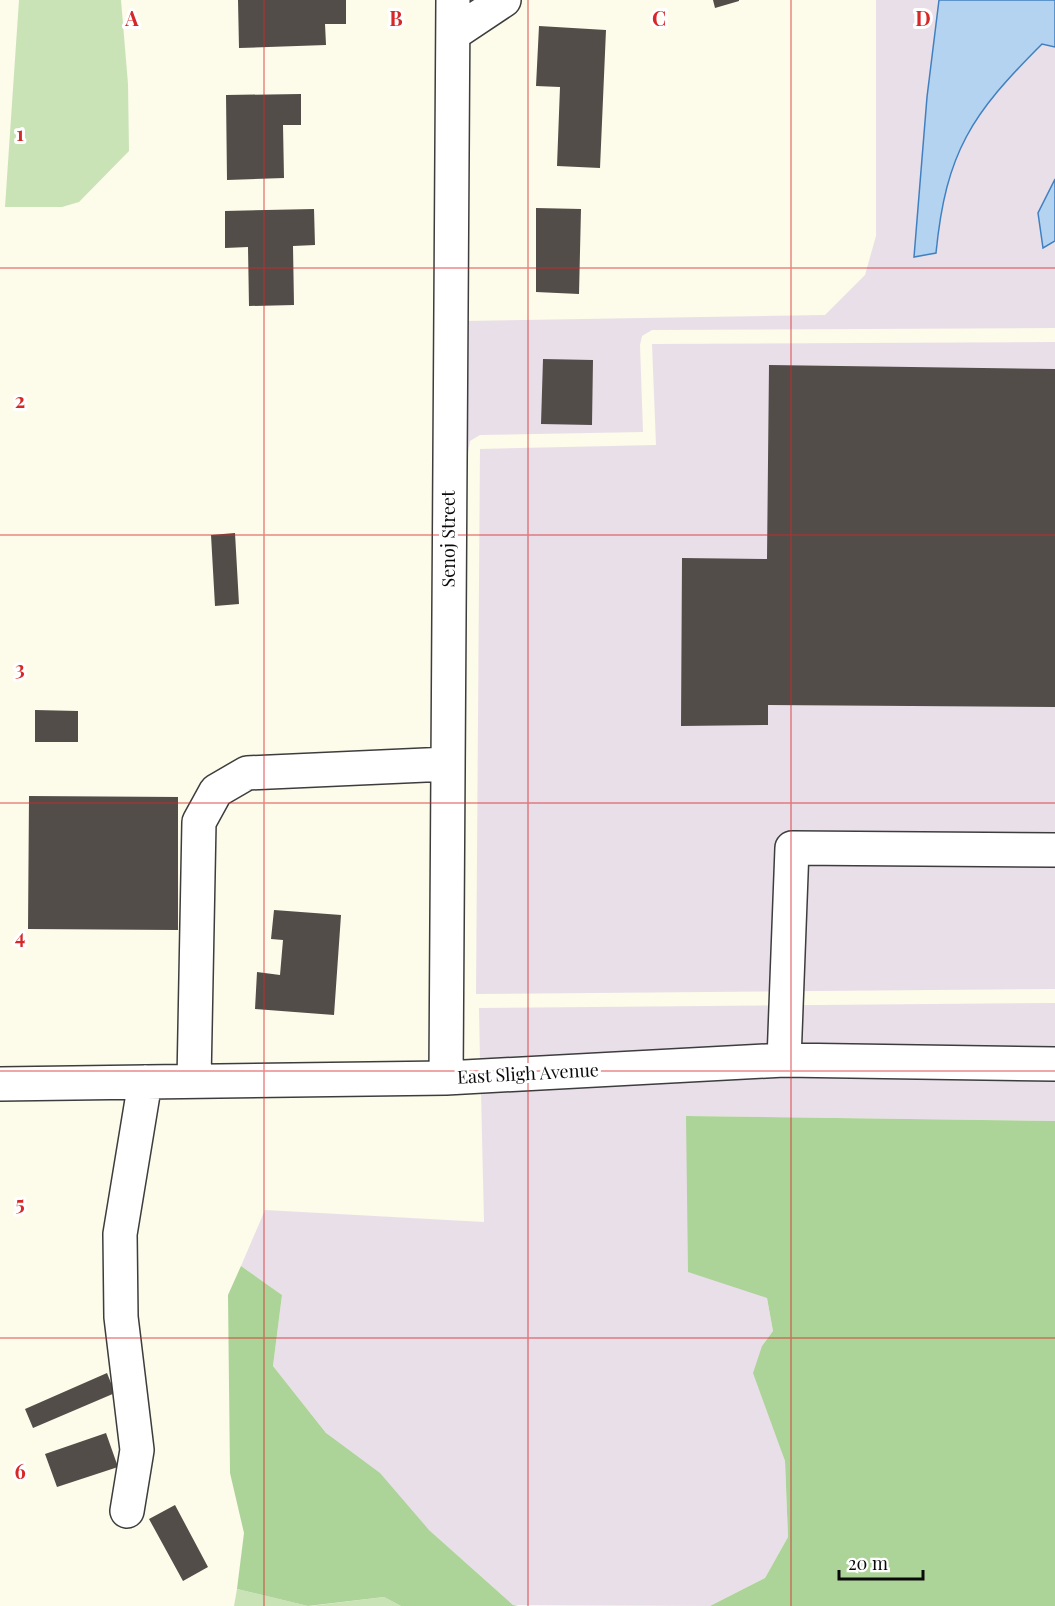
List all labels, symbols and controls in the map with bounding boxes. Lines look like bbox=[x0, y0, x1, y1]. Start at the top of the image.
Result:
text: A bbox=[124, 4, 139, 31]
text: B bbox=[389, 4, 403, 31]
text: C bbox=[652, 4, 666, 31]
text: D bbox=[915, 4, 931, 31]
text: 1 bbox=[16, 119, 24, 146]
text: 2 bbox=[15, 386, 25, 413]
street label: Senoj Street bbox=[436, 490, 460, 588]
text: 3 bbox=[15, 654, 25, 681]
text: 4 bbox=[15, 922, 25, 949]
street label: East Sligh Avenue bbox=[456, 1057, 599, 1089]
text: 5 bbox=[15, 1189, 25, 1216]
text: 6 bbox=[14, 1457, 26, 1484]
scale bar bbox=[839, 1543, 923, 1581]
text: 20 m bbox=[848, 1551, 888, 1575]

